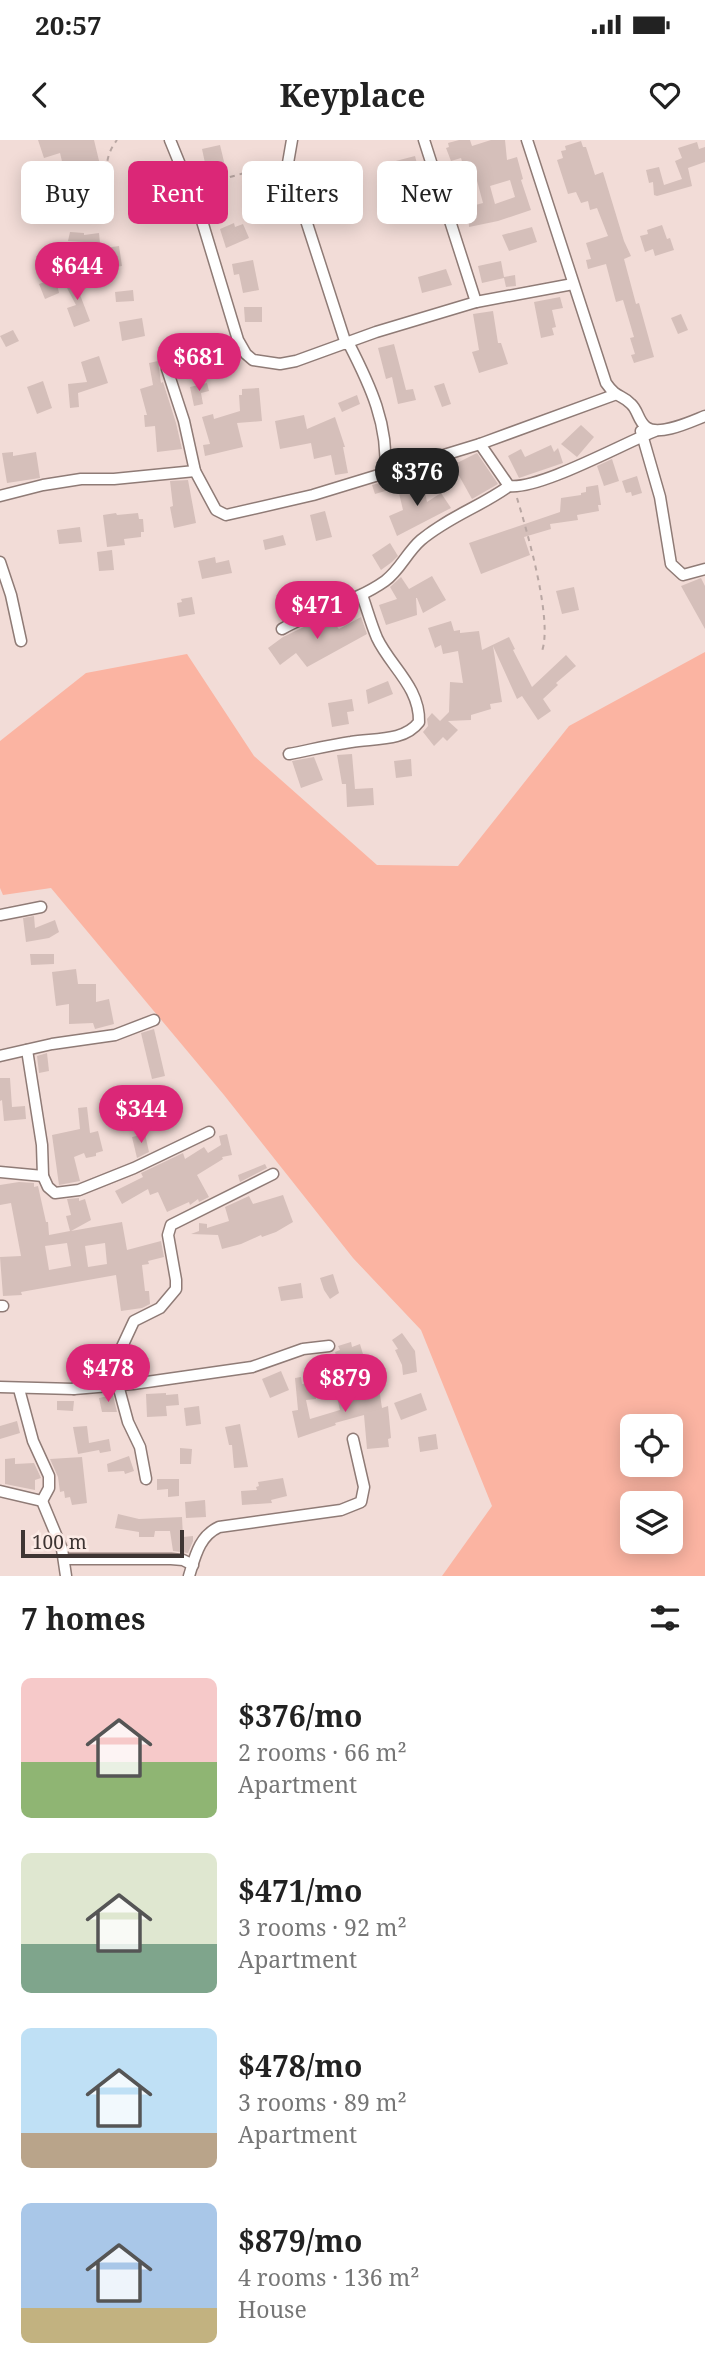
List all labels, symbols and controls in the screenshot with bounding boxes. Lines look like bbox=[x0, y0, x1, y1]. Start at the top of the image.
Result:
text: 20:57 bbox=[35, 7, 102, 43]
text: Keyplace bbox=[280, 73, 425, 116]
icon: back bbox=[21, 76, 59, 114]
icon: heart bbox=[646, 76, 684, 114]
chip: Buy bbox=[21, 161, 114, 224]
chip: Rent bbox=[128, 161, 228, 224]
chip: Filters bbox=[242, 161, 363, 224]
chip: New bbox=[377, 161, 477, 224]
pin: $644 bbox=[36, 242, 118, 302]
text: $644 bbox=[51, 249, 103, 281]
pin: $681 bbox=[158, 334, 240, 393]
text: $681 bbox=[173, 340, 225, 372]
pin: $376 bbox=[376, 448, 458, 508]
text: $376 bbox=[391, 455, 443, 487]
pin: $471 bbox=[276, 582, 358, 641]
text: $471 bbox=[291, 588, 343, 620]
pin: $344 bbox=[100, 1086, 182, 1145]
text: $344 bbox=[115, 1092, 167, 1124]
pin: $478 bbox=[67, 1344, 149, 1404]
text: $478 bbox=[82, 1351, 134, 1383]
pin: $879 bbox=[304, 1354, 386, 1414]
text: $879 bbox=[319, 1361, 371, 1393]
map controls bbox=[620, 1414, 683, 1554]
button: locate bbox=[620, 1414, 683, 1477]
button: layers bbox=[620, 1491, 683, 1554]
scale bar bbox=[21, 1527, 184, 1559]
text: 100 m bbox=[32, 1529, 87, 1555]
text: 7 homes bbox=[21, 1598, 145, 1639]
icon: filters bbox=[646, 1599, 684, 1637]
text: $376/mo bbox=[238, 1695, 362, 1736]
icon: home bbox=[77, 1706, 161, 1790]
text: 2 rooms · 66 m² bbox=[238, 1736, 407, 1768]
text: Apartment bbox=[238, 1768, 357, 1800]
text: $471/mo bbox=[238, 1870, 362, 1911]
icon: home bbox=[77, 1881, 161, 1965]
text: 3 rooms · 92 m² bbox=[238, 1911, 407, 1943]
text: Apartment bbox=[238, 1943, 357, 1975]
text: $478/mo bbox=[238, 2045, 362, 2086]
icon: home bbox=[77, 2056, 161, 2140]
text: 3 rooms · 89 m² bbox=[238, 2086, 407, 2118]
text: Apartment bbox=[238, 2118, 357, 2150]
text: $879/mo bbox=[238, 2220, 362, 2261]
icon: home bbox=[77, 2231, 161, 2315]
text: 4 rooms · 136 m² bbox=[238, 2261, 420, 2293]
text: House bbox=[238, 2293, 307, 2325]

